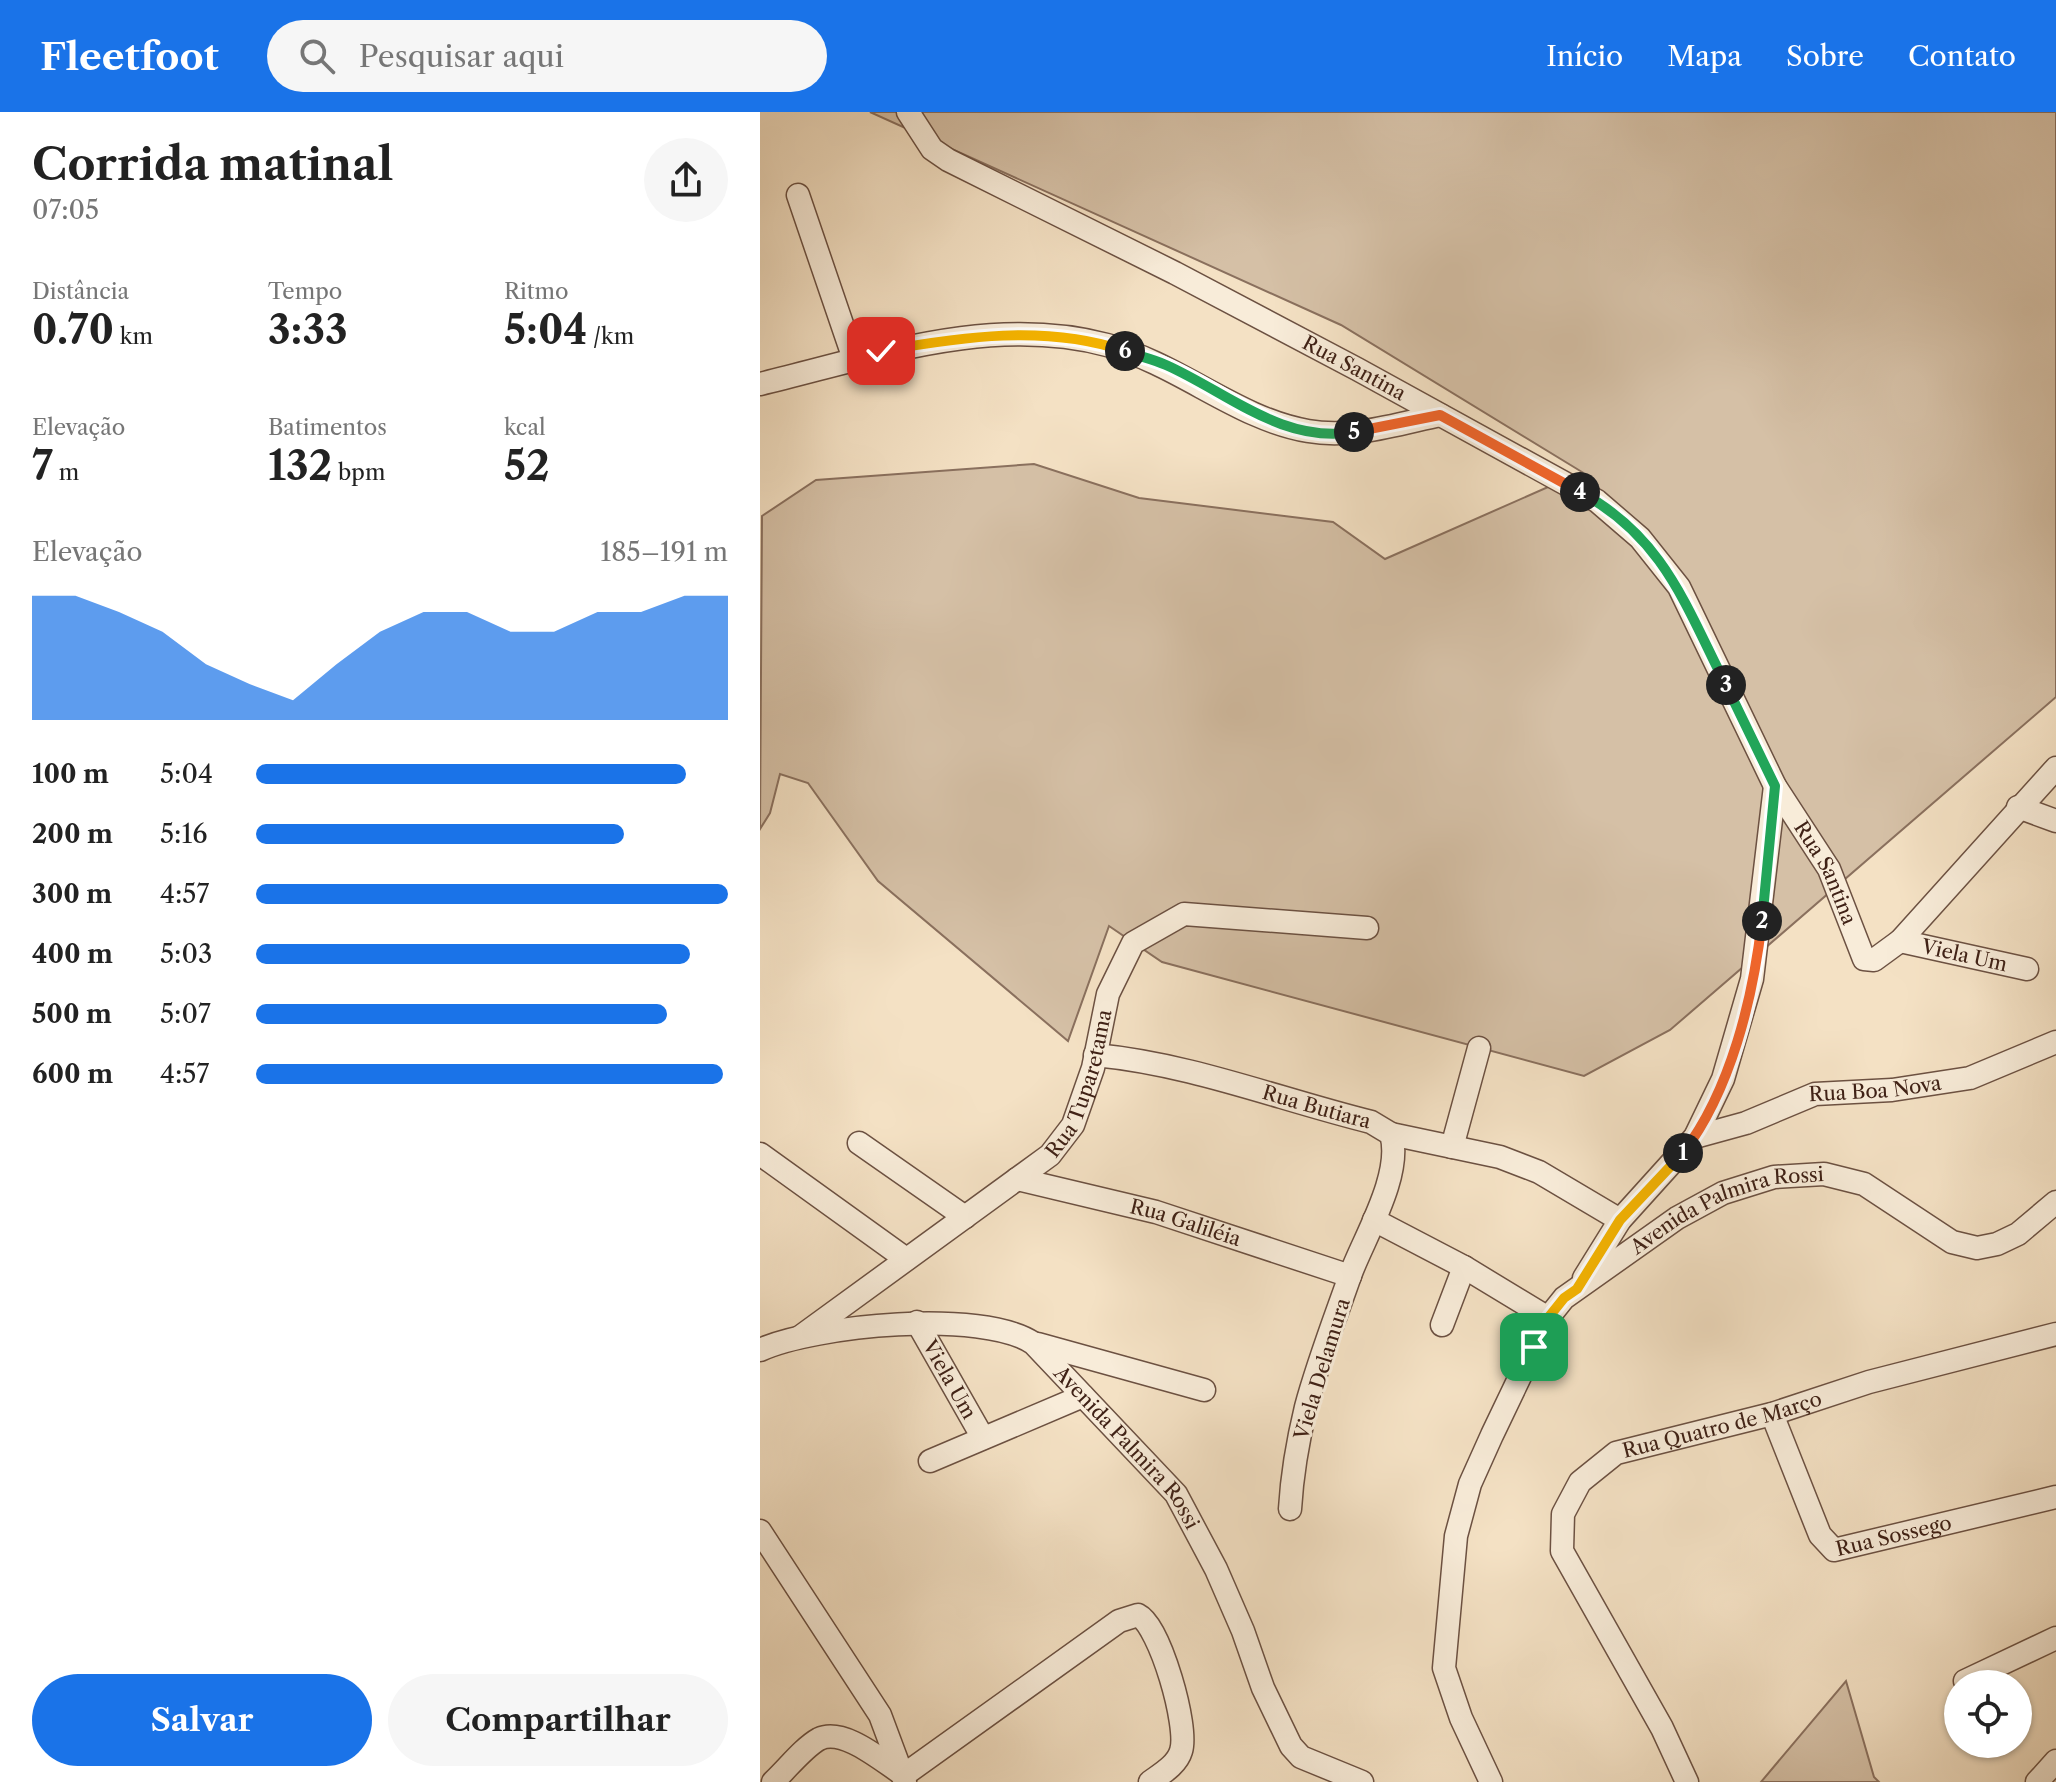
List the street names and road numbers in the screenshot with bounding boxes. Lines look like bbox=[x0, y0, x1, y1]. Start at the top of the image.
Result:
street label: Rua Santina bbox=[1299, 330, 1411, 406]
street label: Rua Santina bbox=[1789, 816, 1862, 929]
street label: Viela Um bbox=[1918, 934, 2010, 976]
street label: Rua Tuparetama bbox=[1040, 1007, 1117, 1162]
street label: Rua Boa Nova bbox=[1808, 1071, 1943, 1106]
street label: Rua Butiara bbox=[1260, 1080, 1374, 1134]
street label: Avenida Palmira Rossi bbox=[1625, 1162, 1824, 1260]
street label: Rua Galiléia bbox=[1128, 1194, 1244, 1251]
street label: Viela Delamura bbox=[1289, 1295, 1355, 1444]
street label: Viela Um bbox=[917, 1335, 982, 1423]
street label: Avenida Palmira Rossi bbox=[1048, 1360, 1205, 1533]
street label: Rua Quatro de Março bbox=[1620, 1386, 1825, 1463]
street label: Rua Sossego bbox=[1833, 1510, 1954, 1561]

